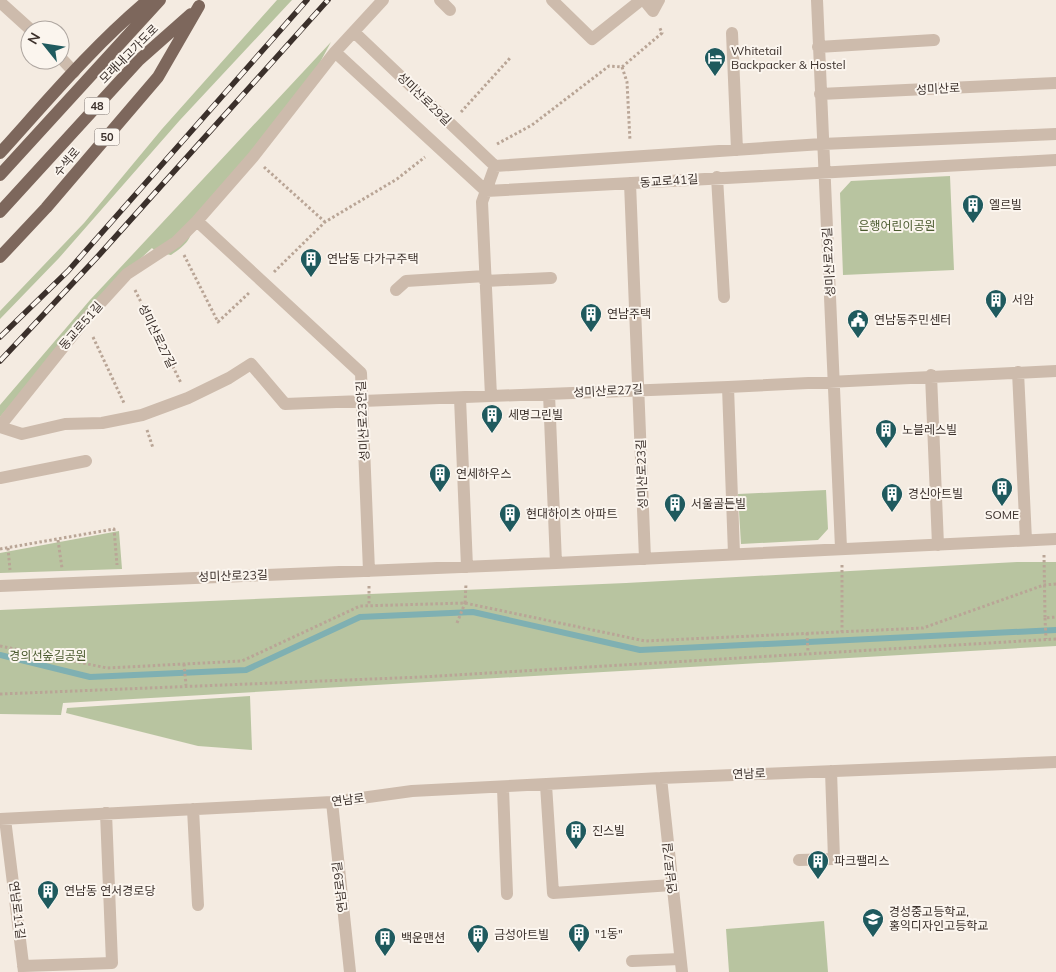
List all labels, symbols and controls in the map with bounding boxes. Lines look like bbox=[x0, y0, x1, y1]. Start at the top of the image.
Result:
north arrow bbox=[20, 20, 70, 70]
street label: 모래내고가도로 bbox=[96, 21, 161, 86]
text: N bbox=[23, 29, 44, 48]
place label: Whitetail Backpacker & Hostel bbox=[731, 43, 846, 72]
hotel icon: Whitetail Backpacker & Hostel bbox=[703, 46, 727, 77]
street label: 성미산로29길 bbox=[394, 69, 455, 128]
street label: 성미산로 bbox=[916, 80, 960, 97]
road number: 48 bbox=[84, 98, 110, 114]
road number: 50 bbox=[94, 128, 120, 146]
street label: 수색로 bbox=[50, 144, 83, 179]
street label: 동교로41길 bbox=[639, 171, 699, 190]
building icon: 엘르빌 bbox=[961, 193, 985, 224]
place label: 엘르빌 bbox=[989, 197, 1022, 212]
park label: 은행어린이공원 bbox=[858, 218, 936, 233]
street label: 성미산로29길 bbox=[819, 227, 838, 297]
building icon: 연남동 다가구주택 bbox=[299, 247, 323, 278]
place label: 연남동 다가구주택 bbox=[327, 251, 418, 266]
building icon: 서암 bbox=[984, 288, 1008, 319]
place label: 서암 bbox=[1012, 292, 1034, 307]
street label: 동교로51길 bbox=[56, 299, 105, 353]
street label: 성미산로27길 bbox=[135, 301, 179, 370]
building icon: 연남주택 bbox=[579, 302, 603, 333]
place label: 연남주택 bbox=[607, 306, 651, 321]
public building icon: 연남동주민센터 bbox=[846, 308, 870, 339]
place label: 연남동주민센터 bbox=[874, 312, 951, 327]
street label: 성미산로23안길 bbox=[353, 380, 372, 462]
street label: 성미산로27길 bbox=[573, 381, 643, 400]
building icon: 세명그린빌 bbox=[480, 403, 504, 434]
place label: 세명그린빌 bbox=[508, 407, 563, 422]
building icon: 노블레스빌 bbox=[874, 418, 898, 449]
place label: 노블레스빌 bbox=[902, 422, 957, 437]
street label: 성미산로23길 bbox=[633, 439, 650, 509]
building icon: 연세하우스 bbox=[428, 462, 452, 493]
place label: 연세하우스 bbox=[456, 466, 511, 481]
building icon: SOME bbox=[990, 476, 1014, 507]
building icon: 경신아트빌 bbox=[880, 482, 904, 513]
place label: 경신아트빌 bbox=[908, 486, 963, 501]
building icon: 서울골든빌 bbox=[663, 492, 687, 523]
place label: 서울골든빌 bbox=[691, 496, 746, 511]
building icon: 현대하이츠 아파트 bbox=[498, 502, 522, 533]
place label: 현대하이츠 아파트 bbox=[526, 506, 617, 521]
place label: SOME bbox=[985, 507, 1019, 522]
street label: 성미산로23길 bbox=[198, 567, 268, 584]
park label: 경의선숲길공원 bbox=[9, 648, 87, 663]
street label: 연남로 bbox=[732, 765, 766, 782]
street label: 연남로 bbox=[331, 790, 365, 809]
building icon: 진스빌 bbox=[564, 819, 588, 850]
place label: 진스빌 bbox=[592, 823, 625, 838]
street label: 연남로7길 bbox=[659, 842, 680, 894]
building icon: 파크팰리스 bbox=[806, 849, 830, 880]
place label: 파크팰리스 bbox=[834, 853, 889, 868]
street label: 연남로9길 bbox=[329, 861, 350, 913]
building icon: 연남동 연서경로당 bbox=[36, 879, 60, 910]
street label: 연남로11길 bbox=[6, 880, 29, 940]
place label: 연남동 연서경로당 bbox=[64, 883, 155, 898]
place label: 경성중고등학교, 홍익디자인고등학교 bbox=[889, 904, 988, 933]
school or university icon: 경성중고등학교, 홍익디자인고등학교 bbox=[861, 907, 885, 938]
building icon: "1동" bbox=[567, 922, 591, 953]
building icon: 금성아트빌 bbox=[466, 923, 490, 954]
building icon: 백운맨션 bbox=[373, 926, 397, 957]
place label: "1동" bbox=[595, 926, 623, 941]
place label: 금성아트빌 bbox=[494, 927, 549, 942]
place label: 백운맨션 bbox=[401, 930, 445, 945]

